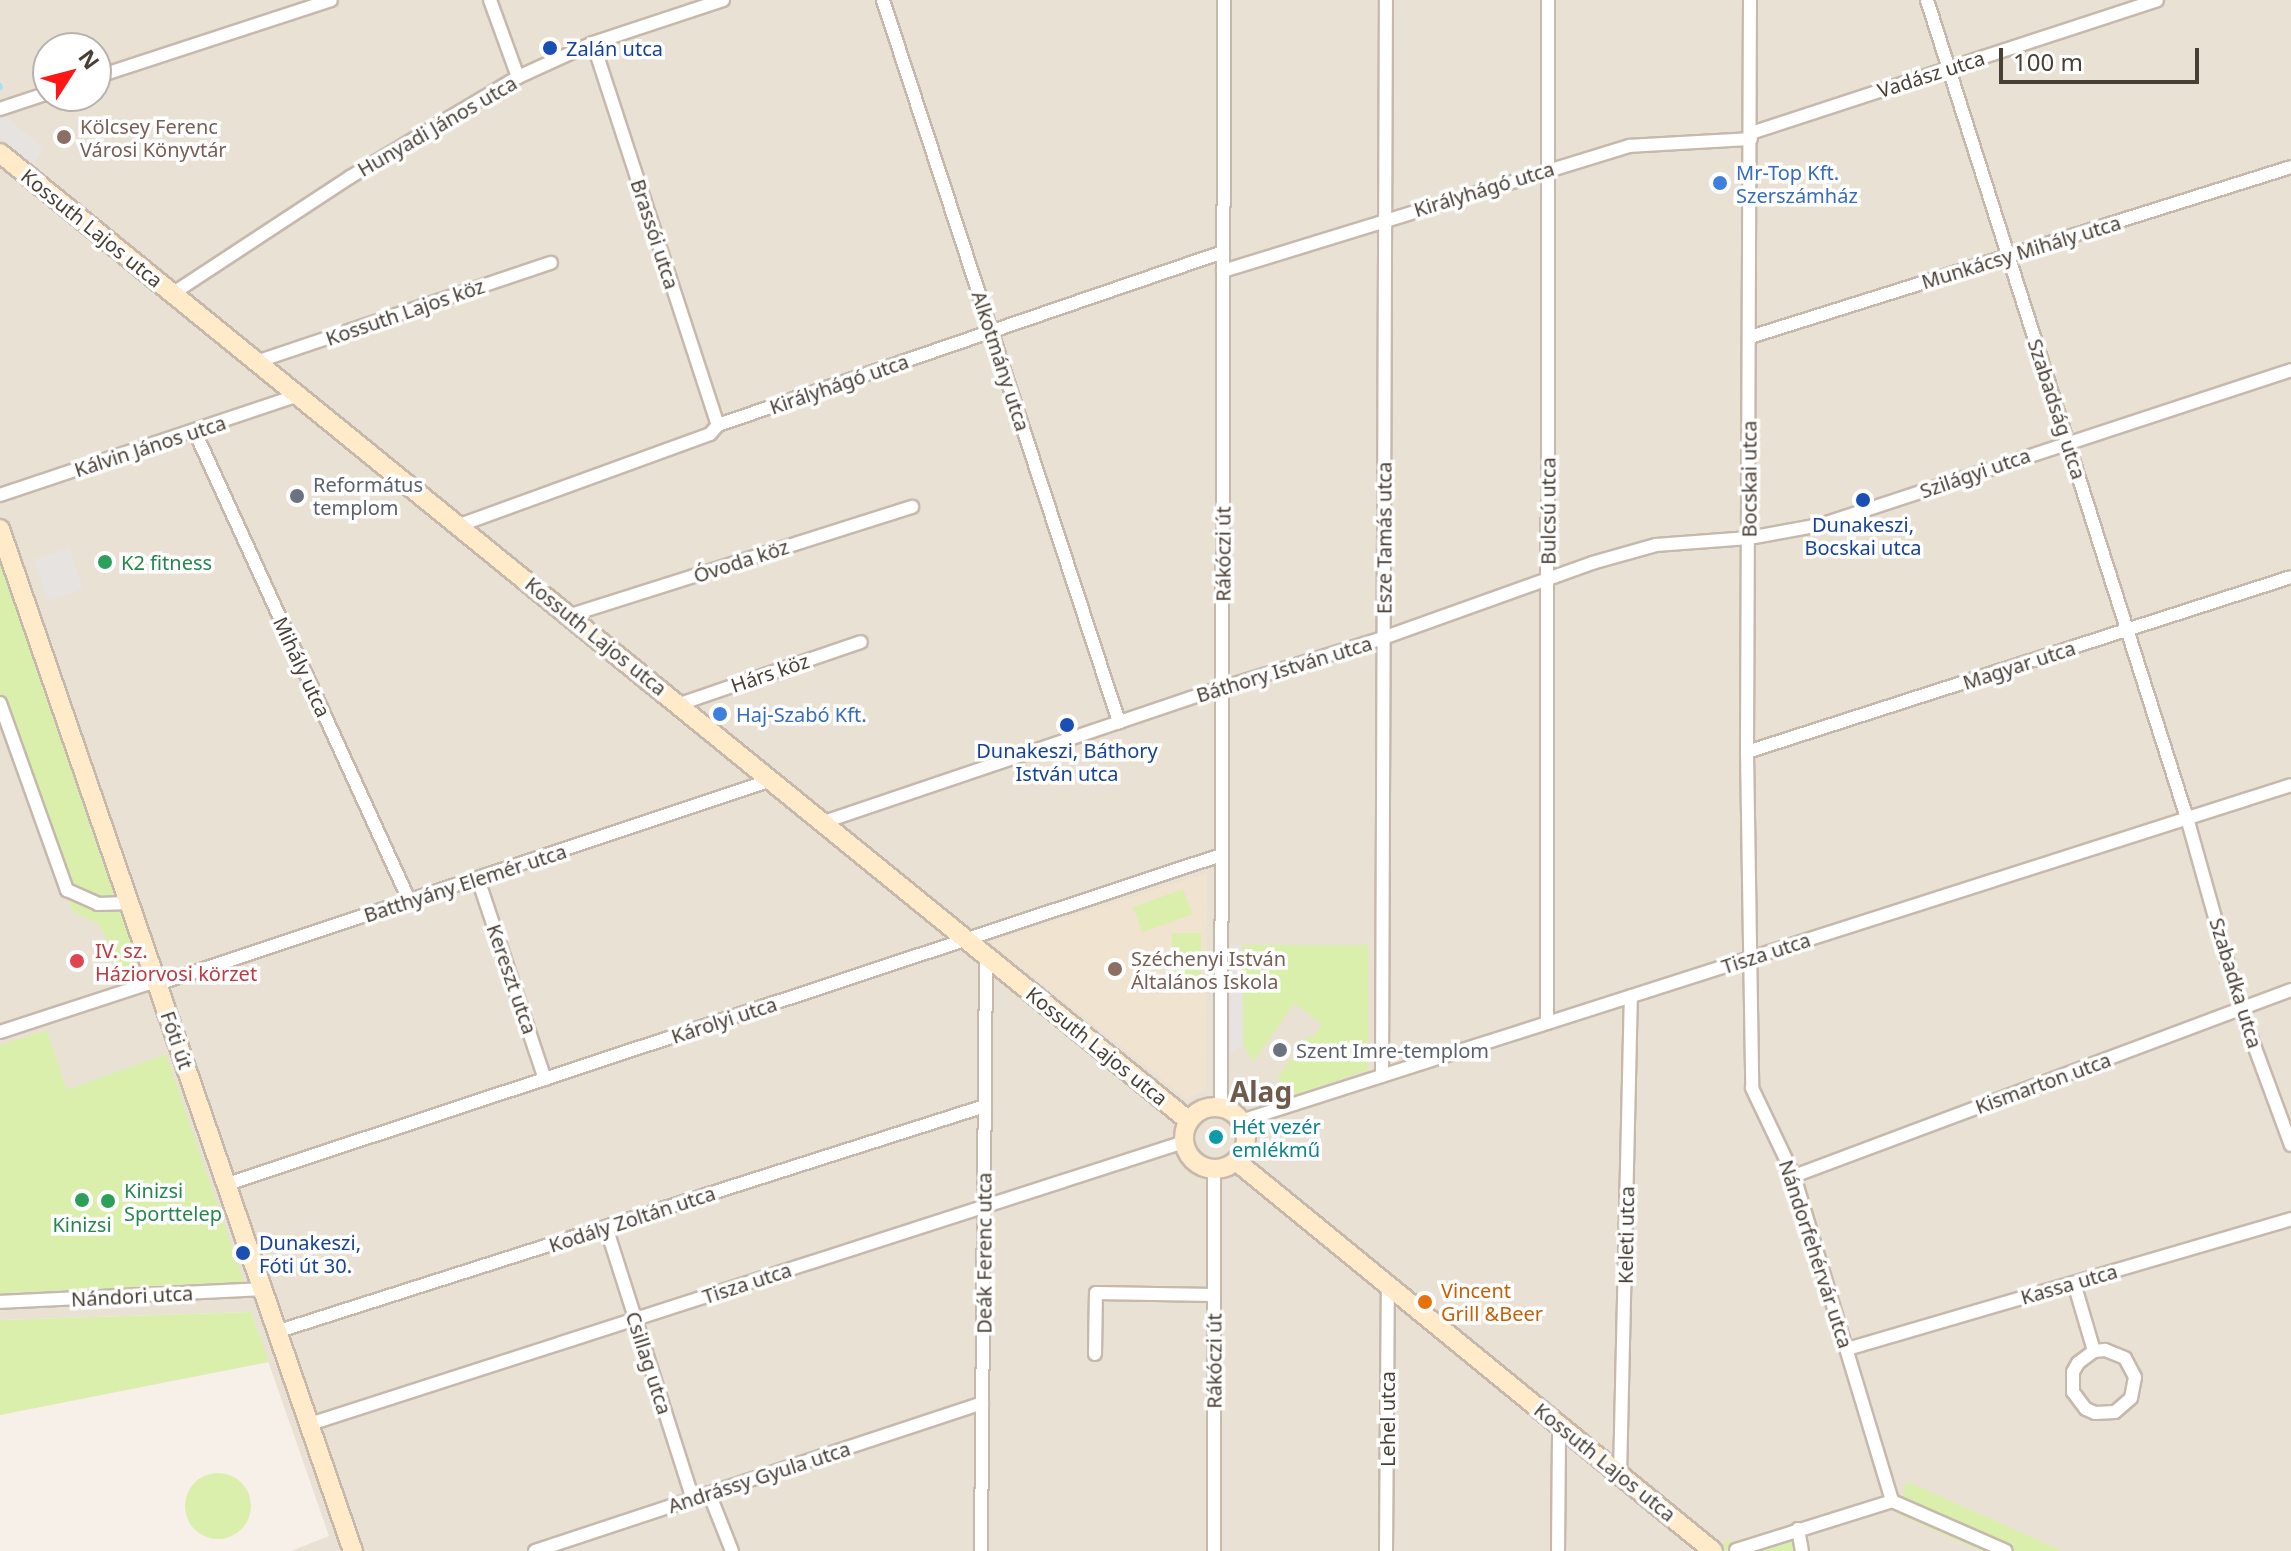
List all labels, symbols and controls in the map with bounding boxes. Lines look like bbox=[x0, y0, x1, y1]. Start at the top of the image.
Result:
north arrow bbox=[32, 32, 112, 112]
scale bar bbox=[2003, 32, 2203, 82]
place label: Zalán utca bbox=[566, 36, 663, 60]
marker: Zalán utca bbox=[541, 39, 559, 57]
text: N bbox=[72, 43, 107, 75]
street label: Vadász utca bbox=[1875, 45, 1987, 103]
text: 100 m bbox=[2013, 45, 2083, 78]
street label: Hunyadi János utca bbox=[353, 71, 521, 181]
place label: Kölcsey Ferenc Városi Könyvtár bbox=[80, 114, 227, 161]
marker: Kölcsey Ferenc Városi Könyvtár bbox=[55, 128, 73, 146]
street label: Királyhágó utca bbox=[1411, 156, 1557, 222]
place label: Mr-Top Kft. Szerszámház bbox=[1736, 160, 1858, 207]
street label: Kossuth Lajos utca bbox=[16, 164, 168, 292]
marker: Mr-Top Kft. Szerszámház bbox=[1711, 174, 1729, 192]
street label: Brassói utca bbox=[626, 176, 684, 292]
street label: Munkácsy Mihály utca bbox=[1918, 210, 2124, 294]
street label: Kossuth Lajos köz bbox=[322, 274, 488, 350]
street label: Alkotmány utca bbox=[967, 288, 1035, 434]
street label: Szabadság utca bbox=[2023, 336, 2091, 482]
street label: Királyhágó utca bbox=[766, 349, 912, 419]
street label: Kálvin János utca bbox=[71, 410, 229, 482]
street label: Bocskai utca bbox=[1737, 421, 1761, 537]
street label: Szilágyi utca bbox=[1917, 443, 2033, 503]
street label: Bulcsú utca bbox=[1536, 457, 1560, 565]
street label: Esze Tamás utca bbox=[1372, 462, 1396, 614]
place label: Református templom bbox=[313, 472, 423, 519]
marker: Református templom bbox=[288, 487, 306, 505]
marker: Dunakeszi, Bocskai utca bbox=[1854, 491, 1872, 509]
street label: Rákóczi út bbox=[1211, 506, 1235, 602]
place label: Dunakeszi, Bocskai utca bbox=[1805, 512, 1921, 559]
street label: Óvoda köz bbox=[690, 534, 792, 588]
place label: K2 fitness bbox=[121, 550, 212, 574]
marker: K2 fitness bbox=[96, 553, 114, 571]
street label: Kossuth Lajos utca bbox=[520, 572, 672, 700]
street label: Mihály utca bbox=[268, 613, 336, 721]
street label: Báthory István utca bbox=[1193, 631, 1375, 707]
street label: Magyar utca bbox=[1960, 636, 2078, 694]
street label: Hárs köz bbox=[728, 648, 812, 698]
place label: Haj-Szabó Kft. bbox=[736, 702, 867, 726]
marker: Haj-Szabó Kft. bbox=[711, 705, 729, 723]
marker: Dunakeszi, Báthory István utca bbox=[1058, 716, 1076, 734]
place label: Dunakeszi, Báthory István utca bbox=[976, 738, 1158, 785]
street label: Batthyány Elemér utca bbox=[361, 839, 569, 927]
street label: Szabadka utca bbox=[2205, 915, 2267, 1051]
street label: Kereszt utca bbox=[482, 921, 542, 1037]
street label: Tisza utca bbox=[1719, 927, 1813, 979]
place label: IV. sz. Háziorvosi körzet bbox=[95, 938, 257, 985]
place label: Széchenyi István Általános Iskola bbox=[1131, 946, 1286, 993]
marker: IV. sz. Háziorvosi körzet bbox=[66, 950, 88, 972]
marker: Széchenyi István Általános Iskola bbox=[1106, 960, 1124, 978]
street label: Kossuth Lajos utca bbox=[1021, 982, 1173, 1110]
street label: Károlyi utca bbox=[668, 992, 780, 1048]
street label: Fóti út bbox=[156, 1008, 198, 1072]
place label: Szent Imre-templom bbox=[1296, 1038, 1489, 1062]
marker: Szent Imre-templom bbox=[1271, 1041, 1289, 1059]
street label: Kismarton utca bbox=[1972, 1047, 2114, 1119]
district label: Alag bbox=[1230, 1074, 1292, 1108]
place label: Hét vezér emlékmű bbox=[1232, 1114, 1321, 1161]
marker: Hét vezér emlékmű bbox=[1207, 1128, 1225, 1146]
street label: Nándorfehérvár utca bbox=[1774, 1157, 1858, 1351]
street label: Deák Ferenc utca bbox=[972, 1172, 996, 1334]
place label: Kinizsi Sporttelep bbox=[124, 1178, 222, 1225]
street label: Kodály Zoltán utca bbox=[546, 1181, 718, 1257]
street label: Keleti utca bbox=[1613, 1186, 1639, 1284]
marker: Kinizsi bbox=[73, 1191, 91, 1209]
marker: Kinizsi Sporttelep bbox=[99, 1192, 117, 1210]
place label: Kinizsi bbox=[52, 1212, 112, 1236]
place label: Dunakeszi, Fóti út 30. bbox=[259, 1230, 361, 1277]
marker: Dunakeszi, Fóti út 30. bbox=[234, 1244, 252, 1262]
street label: Tisza utca bbox=[700, 1257, 794, 1309]
street label: Kassa utca bbox=[2018, 1259, 2120, 1309]
place label: Vincent Grill &Beer bbox=[1441, 1278, 1543, 1325]
street label: Nándori utca bbox=[70, 1281, 194, 1311]
marker: Vincent Grill &Beer bbox=[1416, 1293, 1434, 1311]
street label: Csillag utca bbox=[621, 1308, 677, 1418]
street label: Rákóczi út bbox=[1202, 1313, 1226, 1409]
street label: Lehel utca bbox=[1375, 1371, 1399, 1467]
street label: Kossuth Lajos utca bbox=[1529, 1398, 1681, 1526]
street label: Andrássy Gyula utca bbox=[665, 1436, 853, 1518]

